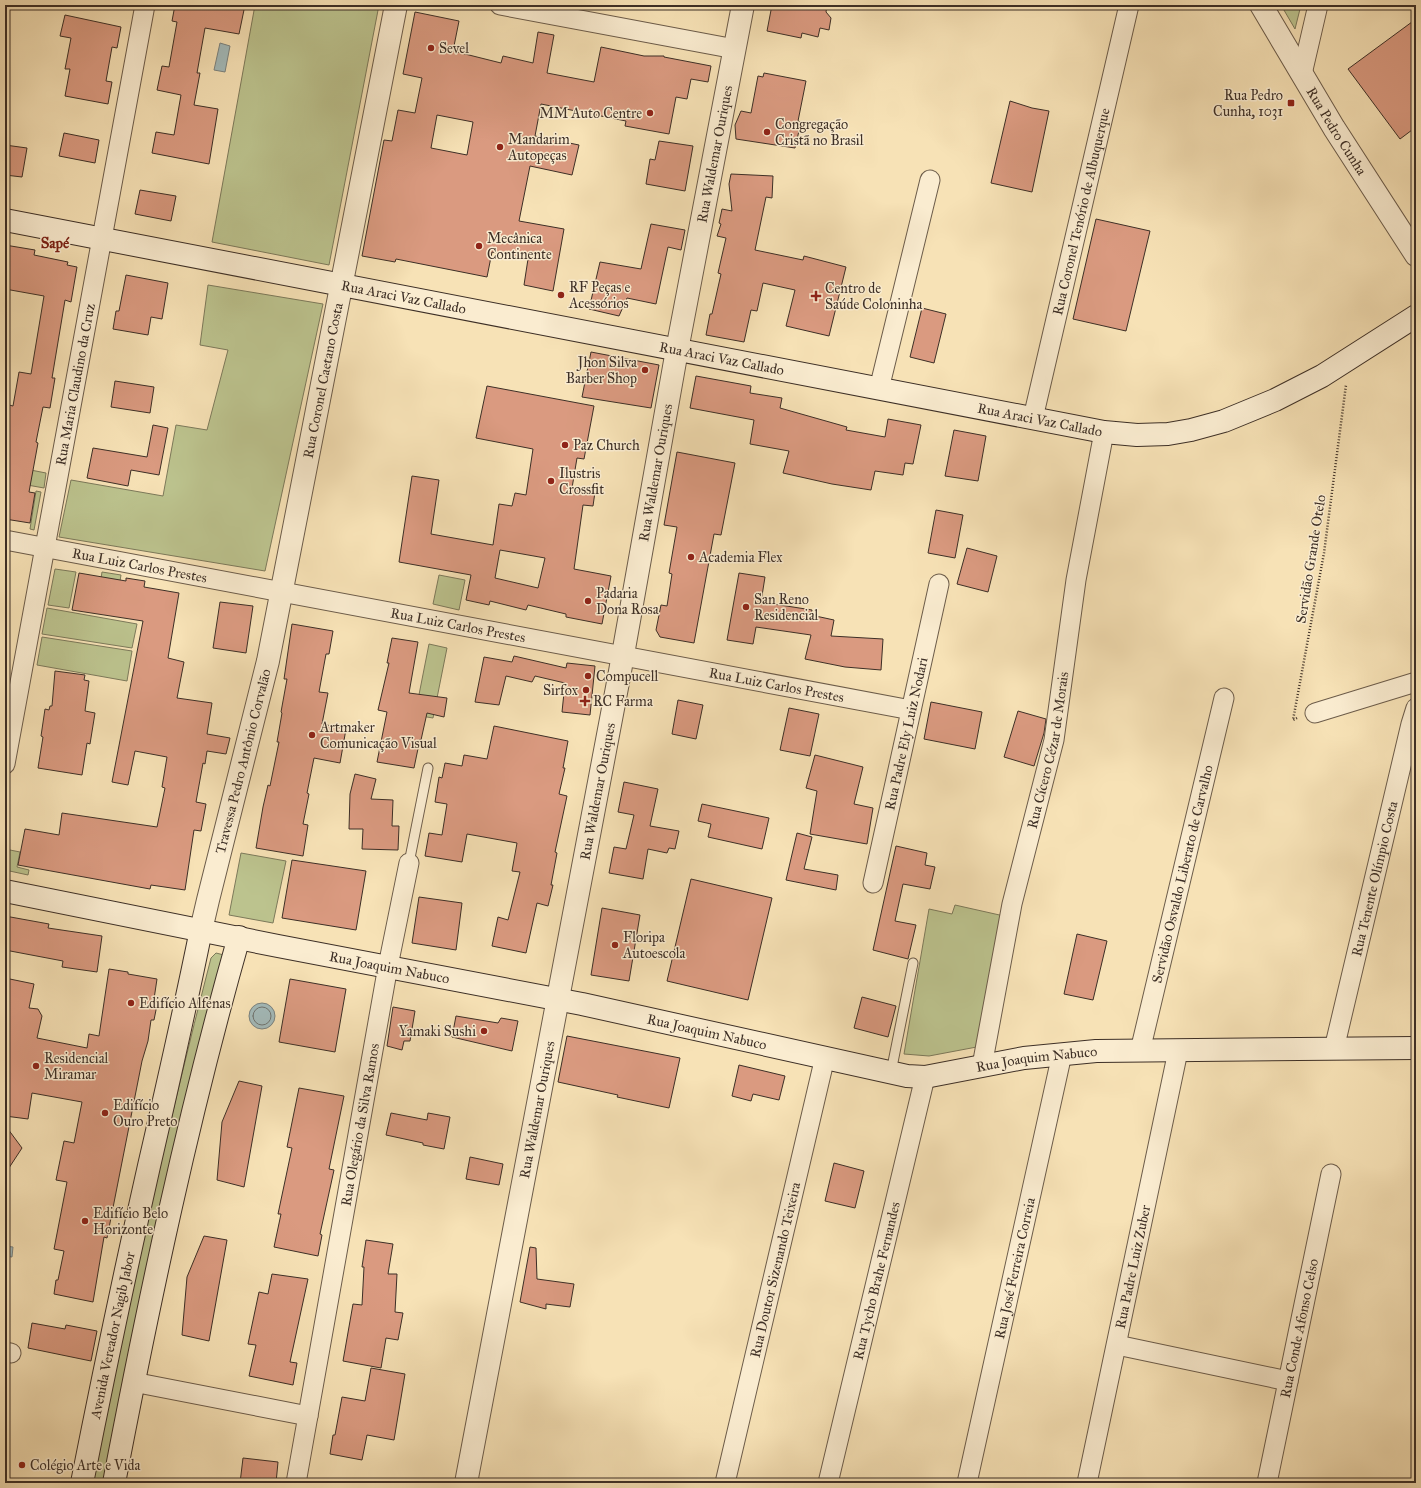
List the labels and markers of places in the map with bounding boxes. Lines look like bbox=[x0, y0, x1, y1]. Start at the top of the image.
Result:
place label: Sevel bbox=[439, 40, 469, 57]
marker: Sevel bbox=[426, 43, 436, 53]
place label: Rua Pedro Cunha, 1031 bbox=[1213, 87, 1283, 120]
marker: Rua Pedro Cunha, 1031 bbox=[1286, 98, 1296, 108]
place label: MM Auto Centre bbox=[539, 105, 642, 122]
marker: MM Auto Centre bbox=[645, 108, 655, 118]
place label: Congregação Cristã no Brasil bbox=[775, 116, 864, 149]
marker: Congregação Cristã no Brasil bbox=[762, 127, 772, 137]
place label: Mandarim Autopeças bbox=[507, 131, 570, 164]
marker: Mandarim Autopeças bbox=[495, 142, 505, 152]
place label: Mecânica Continente bbox=[487, 230, 552, 263]
marker: Mecânica Continente bbox=[474, 241, 484, 251]
place label: RF Peças e Acessórios bbox=[568, 279, 630, 312]
place label: Centro de Saúde Coloninha bbox=[825, 280, 923, 313]
marker: RF Peças e Acessórios bbox=[556, 290, 566, 300]
marker: Centro de Saúde Coloninha bbox=[810, 290, 822, 302]
place label: Jhon Silva Barber Shop bbox=[566, 354, 637, 387]
marker: Jhon Silva Barber Shop bbox=[640, 365, 650, 375]
place label: Paz Church bbox=[573, 437, 640, 454]
marker: Paz Church bbox=[560, 440, 570, 450]
place label: Ilustris Crossfit bbox=[559, 465, 604, 498]
marker: Ilustris Crossfit bbox=[546, 476, 556, 486]
place label: Academia Flex bbox=[698, 549, 783, 566]
marker: Academia Flex bbox=[686, 552, 696, 562]
place label: Padaria Dona Rosa bbox=[596, 585, 659, 618]
place label: San Reno Residencial bbox=[754, 591, 819, 624]
marker: Padaria Dona Rosa bbox=[583, 596, 593, 606]
marker: San Reno Residencial bbox=[741, 602, 751, 612]
place label: Compucell bbox=[596, 668, 658, 685]
marker: Compucell bbox=[583, 671, 593, 681]
place label: Sirfox bbox=[543, 682, 579, 699]
marker: Sirfox bbox=[581, 685, 591, 695]
place label: RC Farma bbox=[593, 693, 653, 710]
marker: RC Farma bbox=[580, 696, 590, 706]
place label: Artmaker Comunicação Visual bbox=[319, 719, 437, 752]
marker: Artmaker Comunicação Visual bbox=[307, 730, 317, 740]
place label: Floripa Autoescola bbox=[622, 929, 686, 962]
marker: Floripa Autoescola bbox=[610, 940, 620, 950]
place label: Edifício Alfenas bbox=[139, 995, 231, 1012]
marker: Edifício Alfenas bbox=[126, 998, 136, 1008]
place label: Yamaki Sushi bbox=[399, 1023, 476, 1040]
marker: Yamaki Sushi bbox=[479, 1026, 489, 1036]
place label: Residencial Miramar bbox=[44, 1050, 109, 1083]
marker: Residencial Miramar bbox=[31, 1061, 41, 1071]
place label: Edifício Ouro Preto bbox=[113, 1097, 178, 1130]
marker: Edifício Ouro Preto bbox=[100, 1108, 110, 1118]
place label: Edifício Belo Horizonte bbox=[93, 1205, 168, 1238]
marker: Edifício Belo Horizonte bbox=[80, 1216, 90, 1226]
place label: Colégio Arte e Vida bbox=[30, 1457, 141, 1474]
marker: Colégio Arte e Vida bbox=[17, 1460, 27, 1470]

